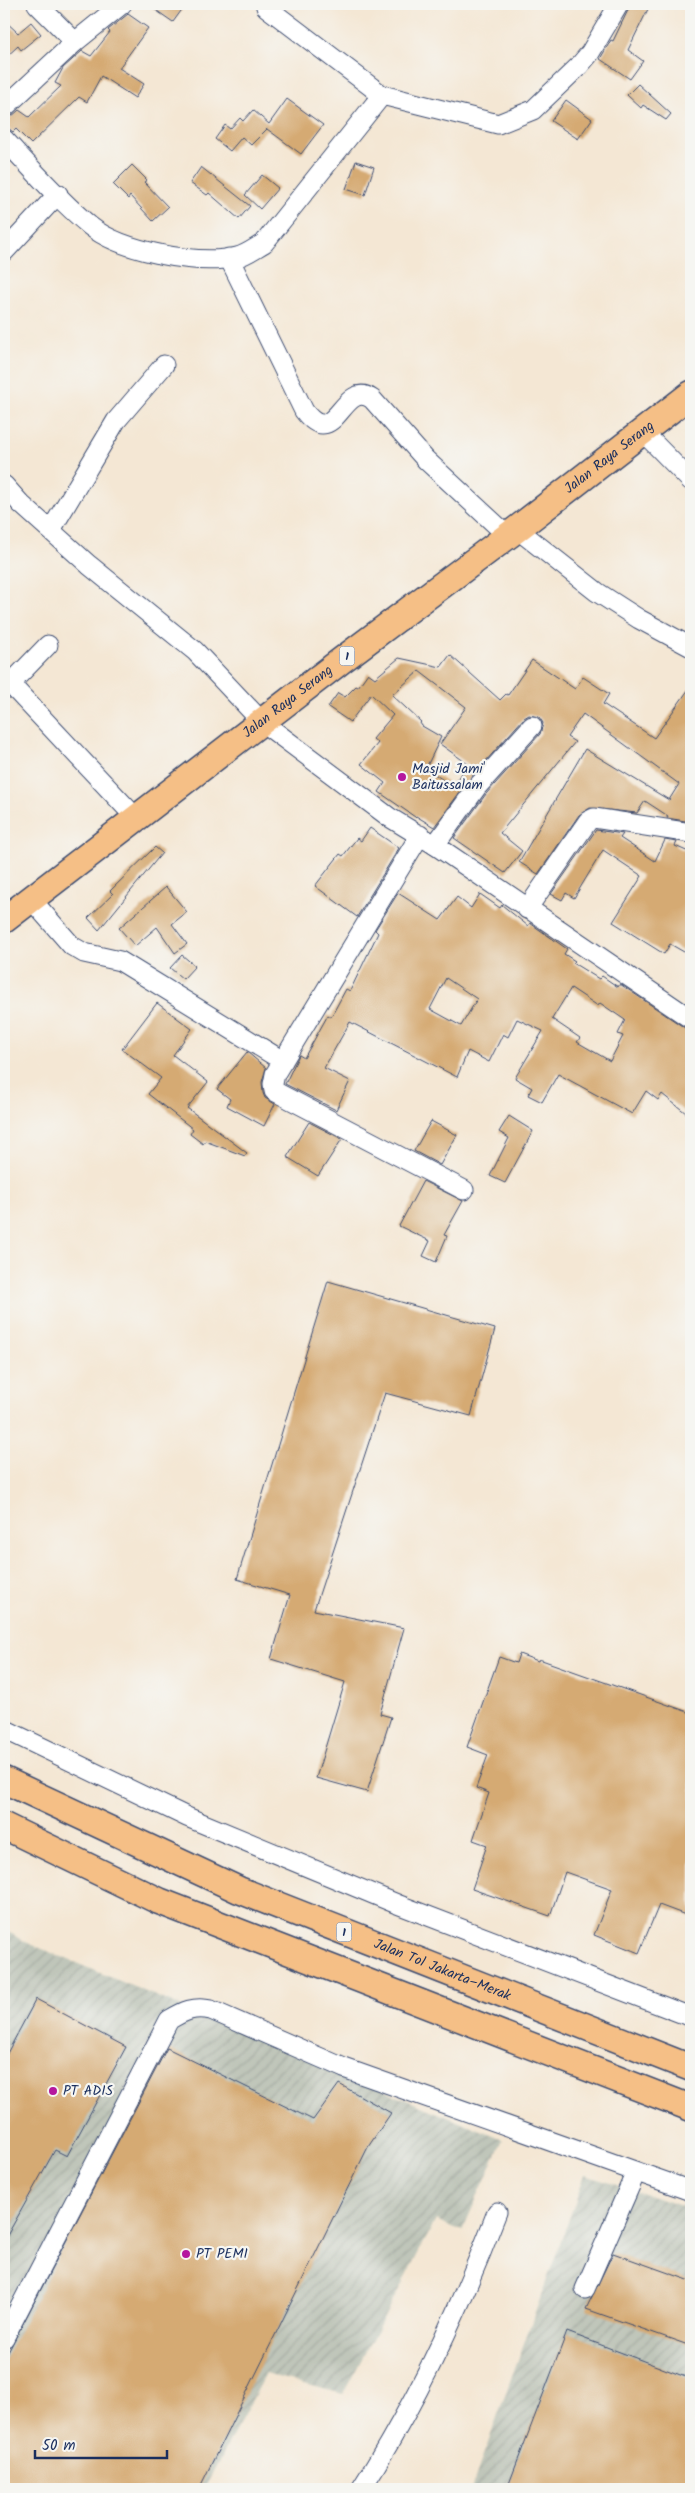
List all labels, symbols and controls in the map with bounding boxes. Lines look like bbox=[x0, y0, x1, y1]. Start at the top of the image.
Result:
street label: Jalan Raya Serang bbox=[560, 415, 659, 499]
road number: 1 bbox=[340, 646, 354, 666]
street label: Jalan Raya Serang bbox=[238, 660, 338, 744]
place label: Masjid Jami' Baitussalam bbox=[412, 758, 486, 796]
marker: Masjid Jami' Baitussalam bbox=[396, 771, 408, 783]
road number: 1 bbox=[336, 1922, 352, 1941]
street label: Jalan Tol Jakarta–Merak bbox=[370, 1933, 515, 2007]
place label: PT ADIS bbox=[63, 2080, 114, 2102]
marker: PT ADIS bbox=[47, 2085, 59, 2097]
place label: PT PEMI bbox=[196, 2243, 248, 2265]
marker: PT PEMI bbox=[180, 2248, 192, 2260]
scale bar bbox=[35, 2428, 168, 2460]
text: 50 m bbox=[42, 2434, 76, 2458]

